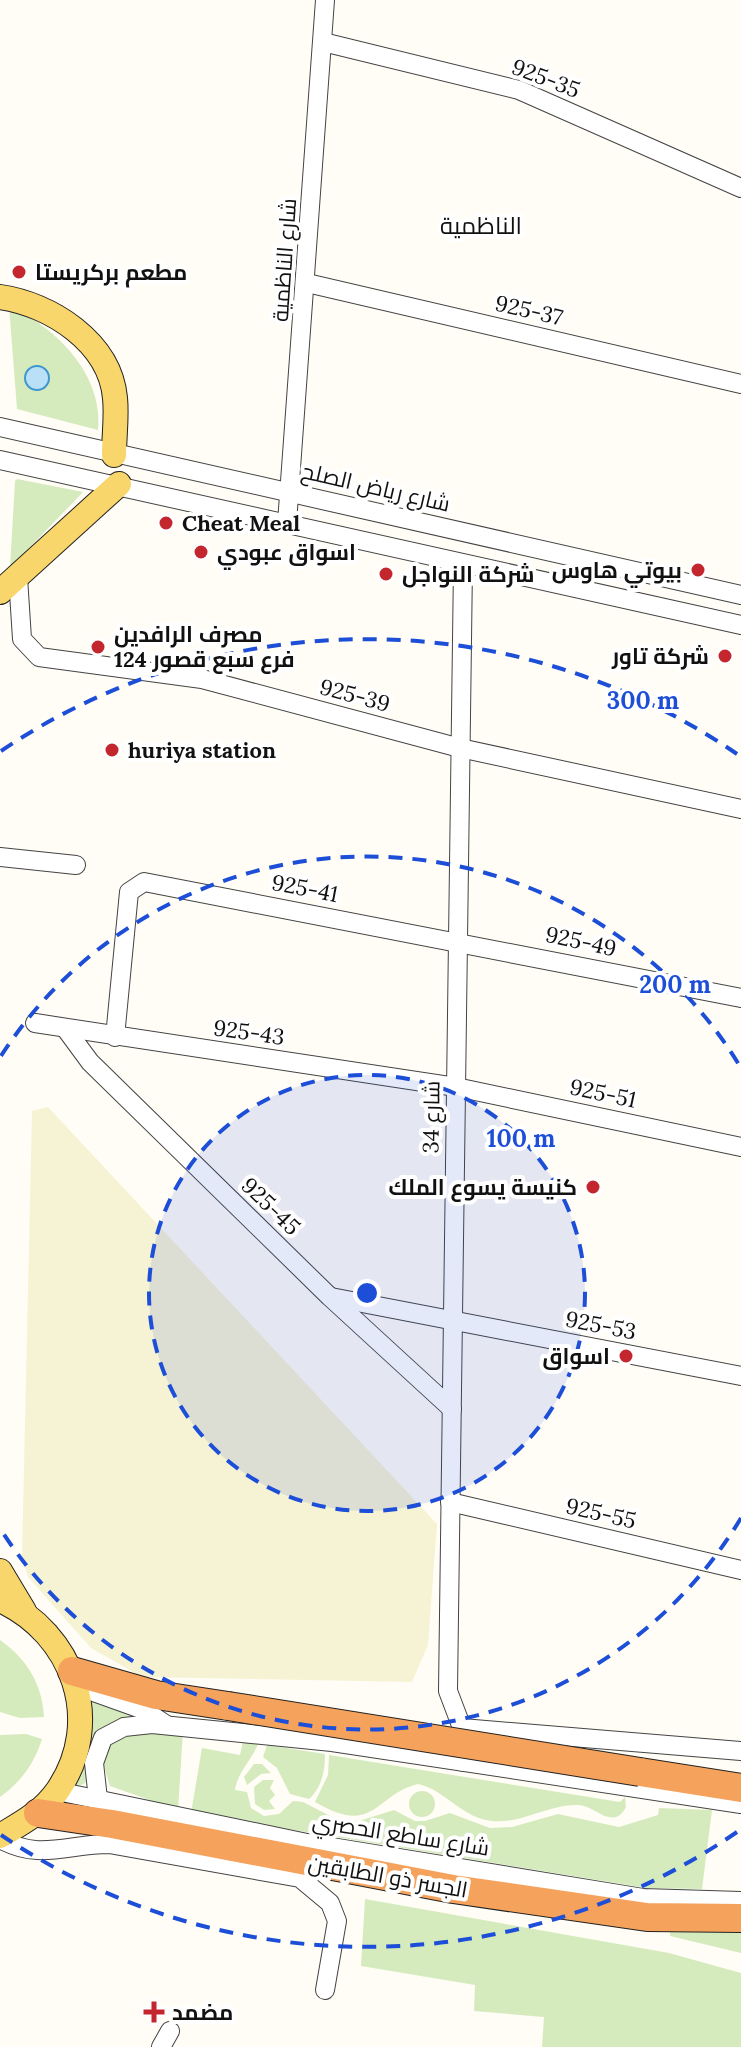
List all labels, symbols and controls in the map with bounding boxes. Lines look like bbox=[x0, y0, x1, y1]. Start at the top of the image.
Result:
street label: 925-35 bbox=[508, 52, 584, 104]
street label: شارع الناظمية bbox=[266, 197, 303, 323]
district label: الناظمية bbox=[440, 210, 522, 241]
place label: مطعم بركريستا bbox=[35, 258, 187, 288]
marker: مطعم بركريستا bbox=[10, 263, 28, 281]
street label: 925-37 bbox=[492, 289, 566, 331]
street label: شارع رياض الصلح bbox=[299, 456, 453, 519]
place label: Cheat Meal bbox=[182, 509, 300, 537]
marker: Cheat Meal bbox=[157, 514, 175, 532]
place label: اسواق عبودي bbox=[217, 538, 356, 570]
marker: اسواق عبودي bbox=[192, 543, 210, 561]
place label: بيوتي هاوس bbox=[552, 556, 682, 588]
place label: شركة النواجل bbox=[402, 560, 534, 588]
marker: بيوتي هاوس bbox=[689, 561, 707, 579]
marker: شركة النواجل bbox=[377, 565, 395, 583]
place label: مصرف الرافدين فرع سبع قصور 124 bbox=[114, 620, 295, 674]
marker: مصرف الرافدين فرع سبع قصور 124 bbox=[89, 638, 107, 656]
place label: شركة تاور bbox=[611, 642, 709, 670]
marker: شركة تاور bbox=[716, 647, 734, 665]
street label: 925-39 bbox=[317, 672, 393, 718]
text: 300 m bbox=[607, 685, 679, 716]
place label: huriya station bbox=[128, 736, 276, 764]
marker: huriya station bbox=[103, 741, 121, 759]
street label: 925-41 bbox=[269, 868, 341, 908]
street label: 925-49 bbox=[543, 920, 619, 962]
text: 200 m bbox=[639, 969, 711, 1000]
street label: 925-43 bbox=[212, 1013, 286, 1051]
street label: 925-51 bbox=[567, 1072, 639, 1114]
street label: شارع 34 bbox=[416, 1080, 447, 1154]
text: 100 m bbox=[487, 1123, 555, 1154]
street label: 925-45 bbox=[236, 1171, 306, 1241]
place label: كنيسة يسوع الملك bbox=[388, 1173, 577, 1202]
marker: كنيسة يسوع الملك bbox=[584, 1178, 602, 1196]
centre of rings bbox=[353, 1279, 381, 1307]
street label: 925-53 bbox=[563, 1304, 639, 1346]
place label: اسواق bbox=[543, 1342, 610, 1370]
marker: اسواق bbox=[617, 1347, 635, 1365]
street label: 925-55 bbox=[563, 1491, 639, 1535]
street label: شارع ساطع الحصري bbox=[310, 1806, 491, 1865]
street label: الجسر ذو الطابقين bbox=[306, 1848, 470, 1904]
place label: مضمد bbox=[172, 1998, 233, 2026]
marker: مضمد bbox=[143, 2001, 165, 2023]

